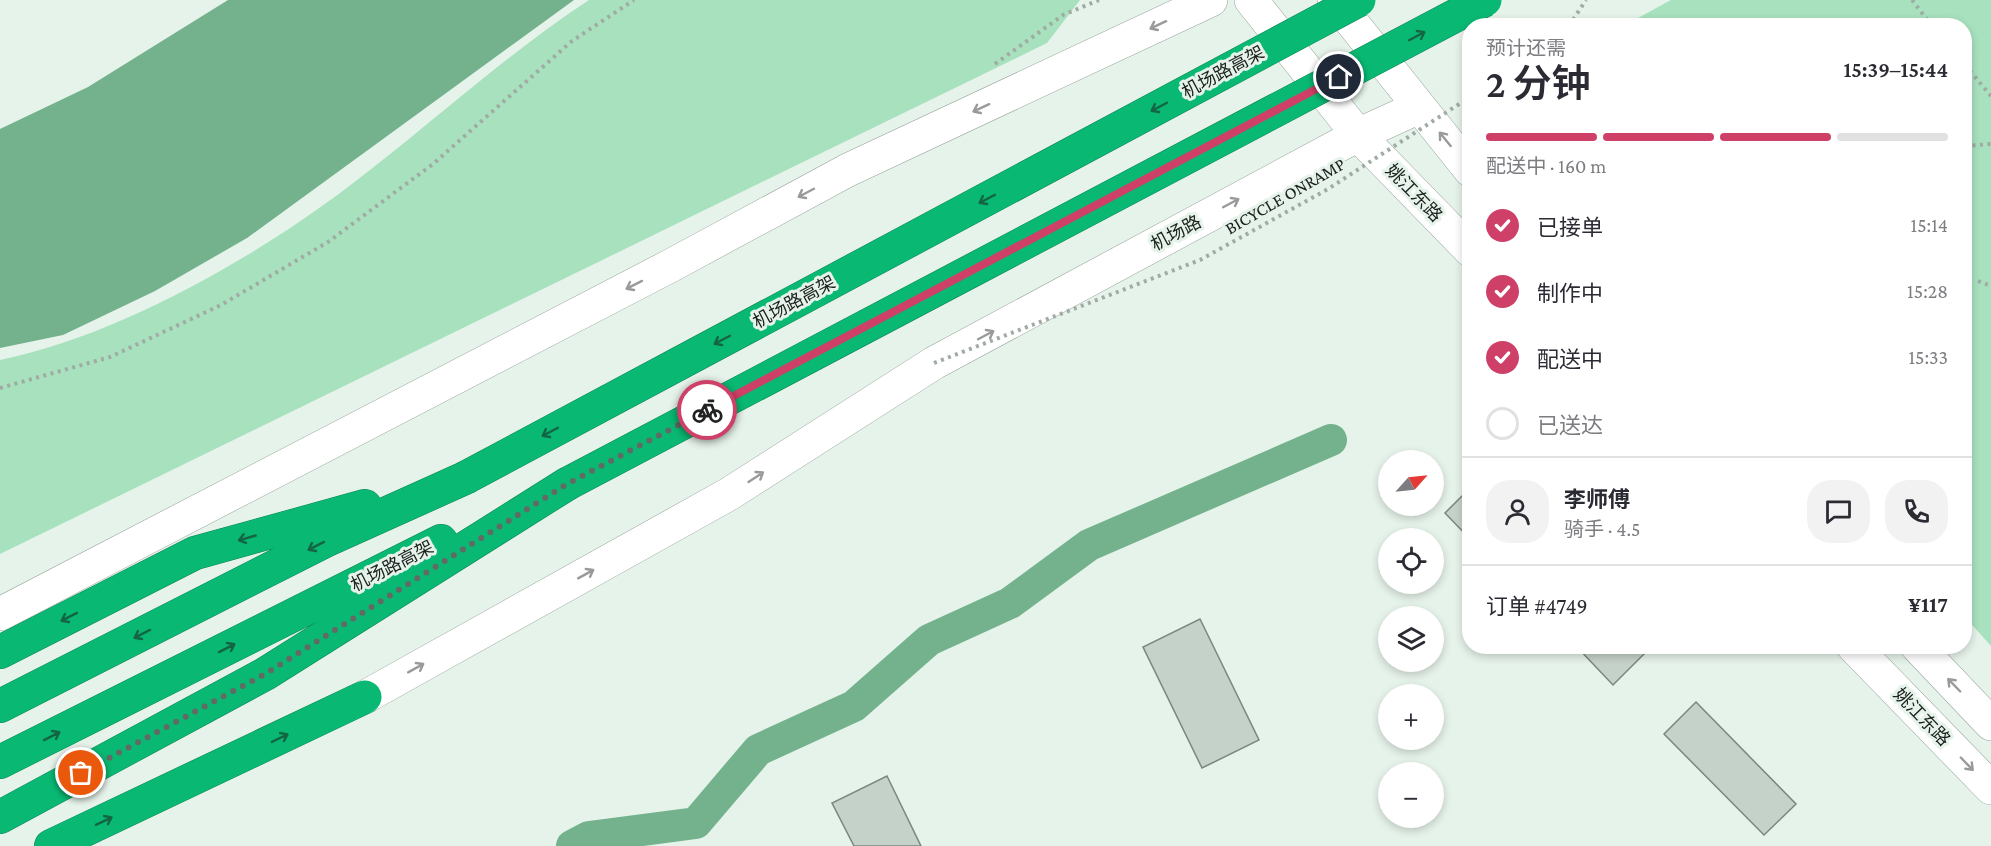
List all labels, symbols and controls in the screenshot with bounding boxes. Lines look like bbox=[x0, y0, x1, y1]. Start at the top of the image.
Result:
one-way arrow bbox=[1149, 19, 1167, 31]
one-way arrow bbox=[1408, 30, 1426, 41]
text: 预计还需 bbox=[1486, 37, 1566, 59]
street label: 机场路高架 bbox=[1179, 42, 1267, 102]
pin bbox=[1313, 51, 1364, 102]
text: 15:39–15:44 bbox=[1843, 57, 1948, 82]
icon: home bbox=[1322, 60, 1355, 93]
text: 2 分钟 bbox=[1486, 62, 1591, 105]
one-way arrow bbox=[1151, 101, 1168, 113]
one-way arrow bbox=[973, 102, 991, 114]
one-way arrow bbox=[1438, 131, 1451, 147]
street label: BICYCLE ONRAMP bbox=[1221, 154, 1349, 238]
text: 配送中 · 160 m bbox=[1486, 155, 1606, 177]
street label: 姚江东路 bbox=[1382, 160, 1446, 226]
one-way arrow bbox=[798, 187, 815, 199]
one-way arrow bbox=[979, 193, 996, 205]
one-way arrow bbox=[1222, 197, 1240, 208]
icon: check bbox=[1486, 209, 1519, 242]
street label: 机场路 bbox=[1147, 211, 1205, 255]
text: 15:14 bbox=[1911, 214, 1948, 236]
text: 已接单 bbox=[1537, 215, 1603, 240]
street label: 机场路高架 bbox=[750, 272, 838, 332]
icon: check bbox=[1486, 275, 1519, 308]
one-way arrow bbox=[626, 279, 643, 291]
text: 15:28 bbox=[1907, 280, 1948, 302]
text: 制作中 bbox=[1537, 281, 1603, 306]
one-way arrow bbox=[976, 329, 994, 340]
one-way arrow bbox=[714, 335, 732, 346]
icon: check bbox=[1486, 341, 1519, 374]
text: 15:33 bbox=[1908, 346, 1948, 368]
text: 配送中 bbox=[1537, 347, 1603, 372]
courier bbox=[677, 380, 737, 440]
icon: bike bbox=[691, 394, 724, 427]
text: 已送达 bbox=[1537, 413, 1603, 438]
one-way arrow bbox=[542, 427, 560, 438]
north arrow bbox=[1378, 450, 1444, 516]
map controls bbox=[1378, 450, 1444, 828]
one-way arrow bbox=[747, 471, 763, 483]
button: person bbox=[1486, 480, 1549, 543]
button: chat bbox=[1807, 480, 1870, 543]
button: phone bbox=[1885, 480, 1948, 543]
text: 李师傅 bbox=[1564, 487, 1630, 512]
text: 骑手 · 4.5 bbox=[1564, 518, 1641, 540]
button: locate bbox=[1378, 528, 1444, 594]
one-way arrow bbox=[237, 533, 256, 545]
street label: 机场路高架 bbox=[347, 537, 437, 595]
one-way arrow bbox=[308, 541, 326, 552]
one-way arrow bbox=[577, 567, 594, 579]
text: ¥117 bbox=[1908, 592, 1948, 617]
text: 订单 #4749 bbox=[1486, 594, 1588, 619]
button: layers bbox=[1378, 606, 1444, 672]
one-way arrow bbox=[60, 611, 78, 623]
one-way arrow bbox=[134, 629, 152, 640]
one-way arrow bbox=[217, 642, 235, 654]
one-way arrow bbox=[407, 662, 424, 674]
one-way arrow bbox=[1947, 678, 1961, 693]
button: + bbox=[1378, 684, 1444, 750]
street label: 姚江东路 bbox=[1890, 684, 1954, 750]
one-way arrow bbox=[43, 729, 61, 741]
one-way arrow bbox=[271, 731, 289, 743]
pin bbox=[55, 747, 106, 798]
icon: bag bbox=[64, 756, 97, 789]
one-way arrow bbox=[1960, 756, 1975, 771]
button: − bbox=[1378, 762, 1444, 828]
one-way arrow bbox=[94, 815, 112, 827]

